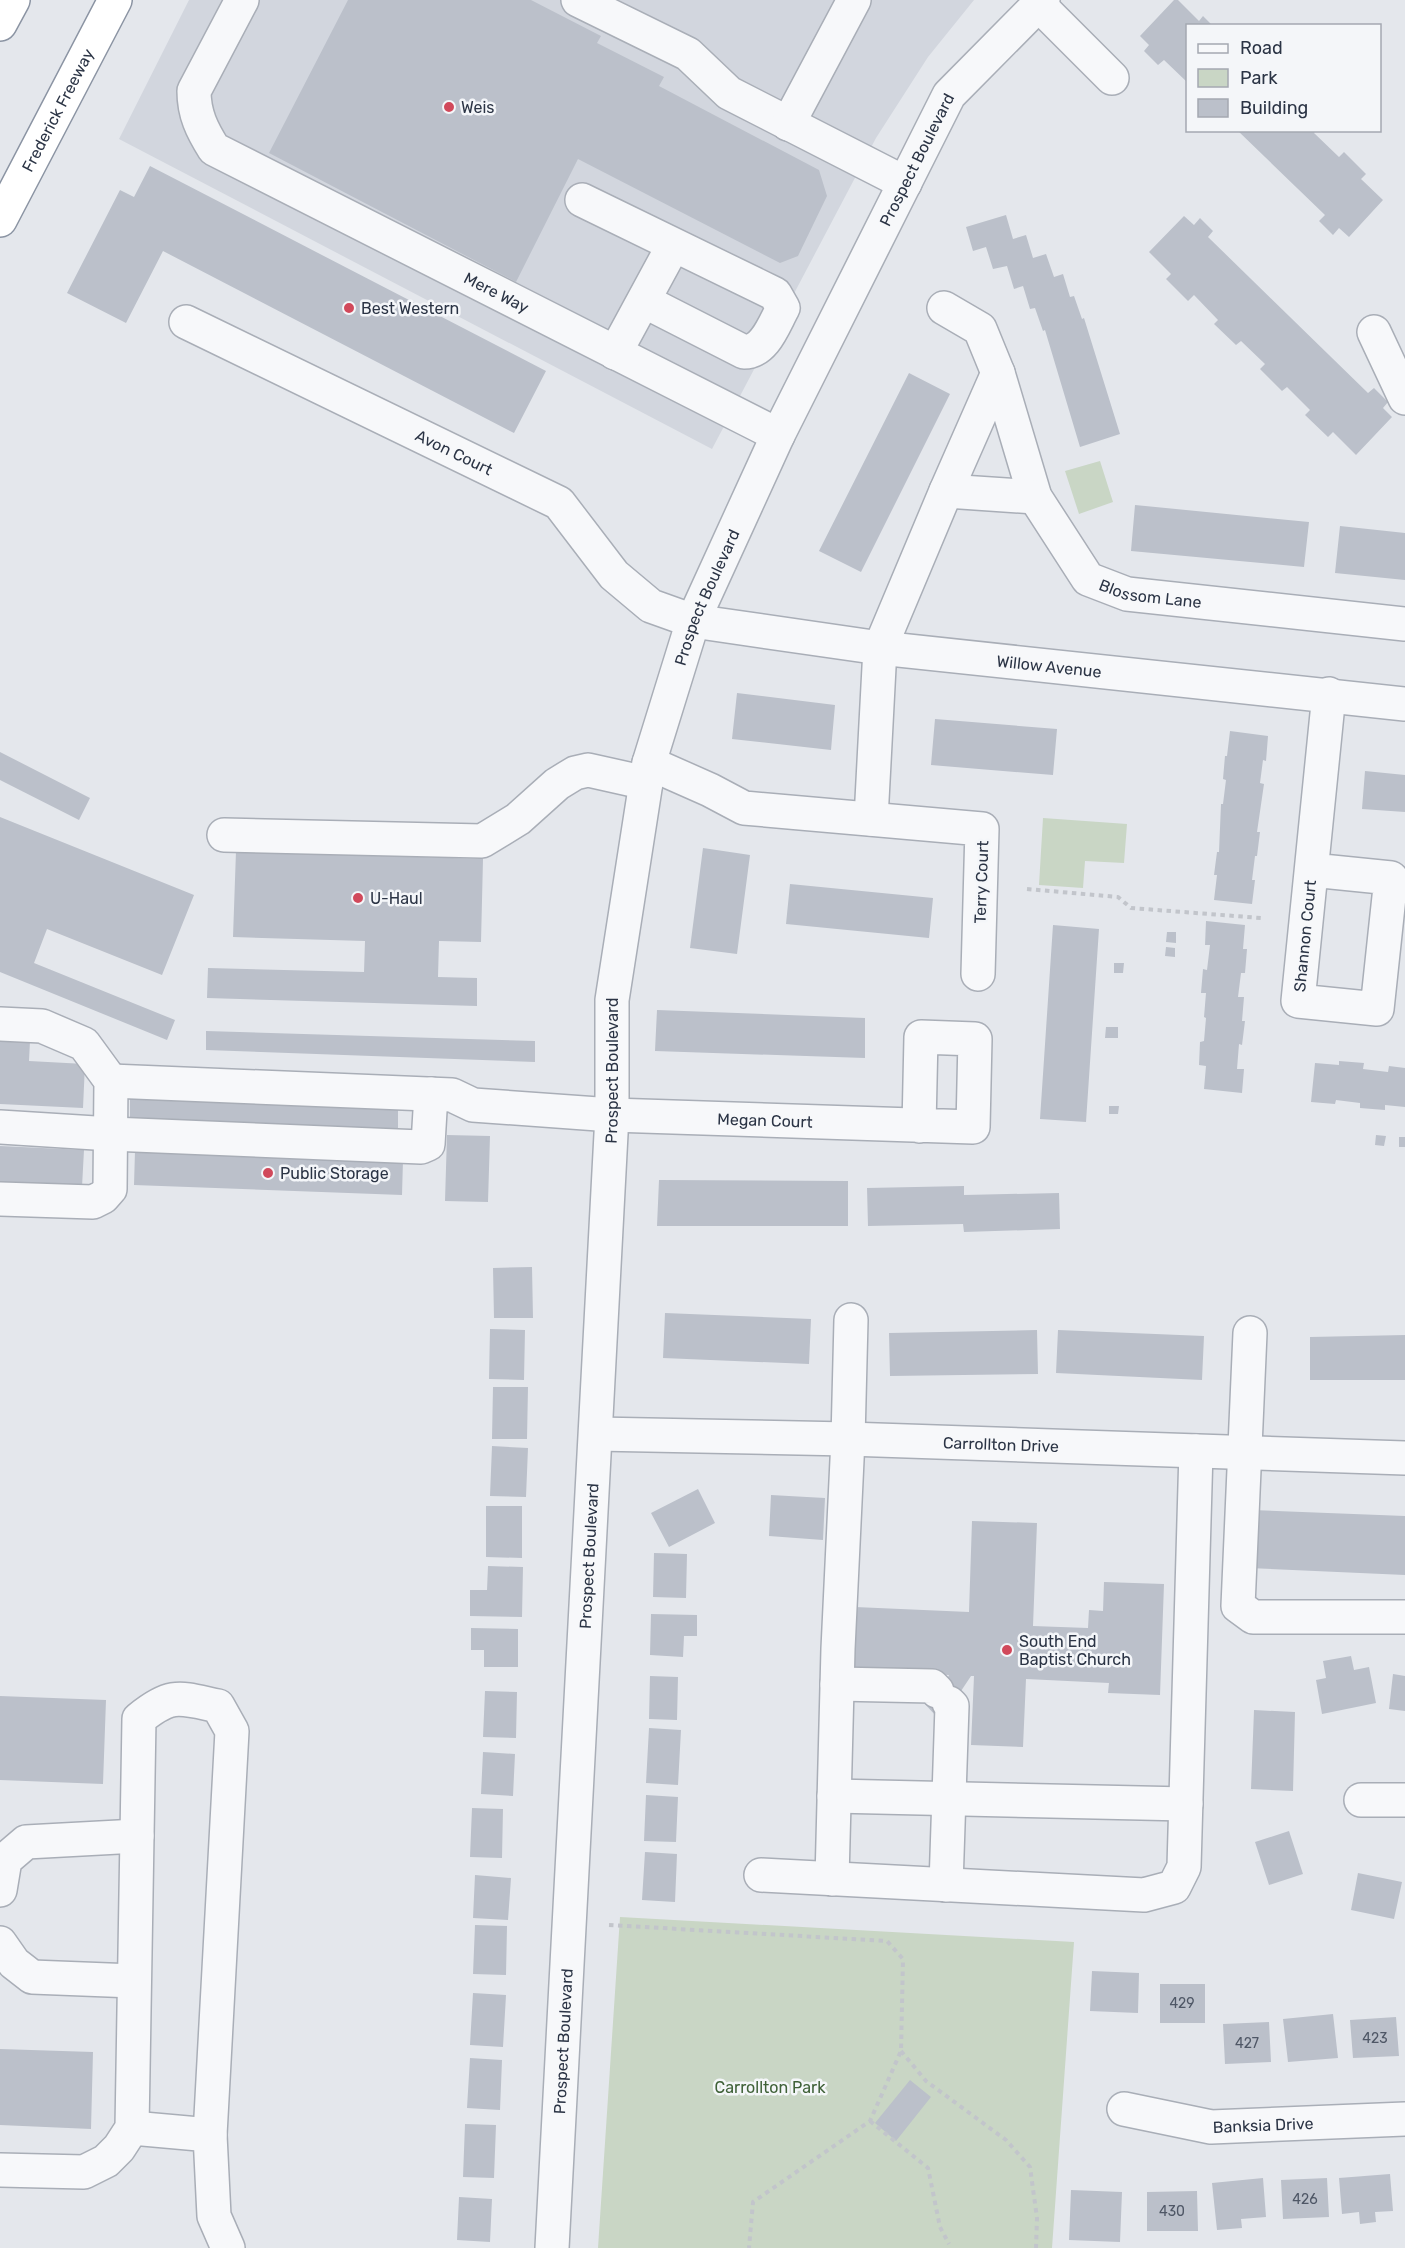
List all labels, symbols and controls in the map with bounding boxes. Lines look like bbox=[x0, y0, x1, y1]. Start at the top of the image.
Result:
legend bbox=[1186, 24, 1381, 132]
text: Road bbox=[1240, 37, 1283, 59]
street label: Frederick Freeway bbox=[18, 45, 98, 175]
text: Park bbox=[1240, 67, 1278, 89]
street label: Prospect Boulevard bbox=[876, 90, 958, 229]
text: Building bbox=[1240, 97, 1308, 119]
place label: Weis bbox=[461, 98, 494, 117]
marker: Weis bbox=[442, 100, 456, 114]
street label: Mere Way bbox=[461, 268, 532, 317]
place label: Best Western bbox=[361, 299, 459, 318]
marker: Best Western bbox=[342, 301, 356, 315]
street label: Avon Court bbox=[412, 426, 496, 479]
street label: Prospect Boulevard bbox=[671, 526, 744, 668]
street label: Blossom Lane bbox=[1096, 575, 1203, 612]
street label: Willow Avenue bbox=[996, 651, 1102, 682]
street label: Terry Court bbox=[971, 840, 992, 924]
street label: Shannon Court bbox=[1290, 879, 1320, 993]
place label: U-Haul bbox=[370, 889, 423, 908]
marker: U-Haul bbox=[351, 891, 365, 905]
street label: Prospect Boulevard bbox=[601, 998, 622, 1144]
street label: Megan Court bbox=[717, 1110, 813, 1132]
place label: Public Storage bbox=[280, 1164, 389, 1183]
marker: Public Storage bbox=[261, 1166, 275, 1180]
street label: Carrollton Drive bbox=[942, 1433, 1059, 1456]
street label: Prospect Boulevard bbox=[576, 1483, 602, 1629]
place label: South End Baptist Church bbox=[1019, 1632, 1131, 1669]
marker: South End Baptist Church bbox=[1000, 1643, 1014, 1657]
street label: Prospect Boulevard bbox=[550, 1968, 577, 2115]
house number: 429 bbox=[1169, 1995, 1195, 2012]
house number: 423 bbox=[1362, 2030, 1388, 2047]
house number: 427 bbox=[1235, 2035, 1259, 2052]
park label: Carrollton Park bbox=[715, 2078, 826, 2097]
street label: Banksia Drive bbox=[1212, 2114, 1314, 2137]
house number: 426 bbox=[1292, 2191, 1318, 2208]
house number: 430 bbox=[1159, 2203, 1185, 2220]

